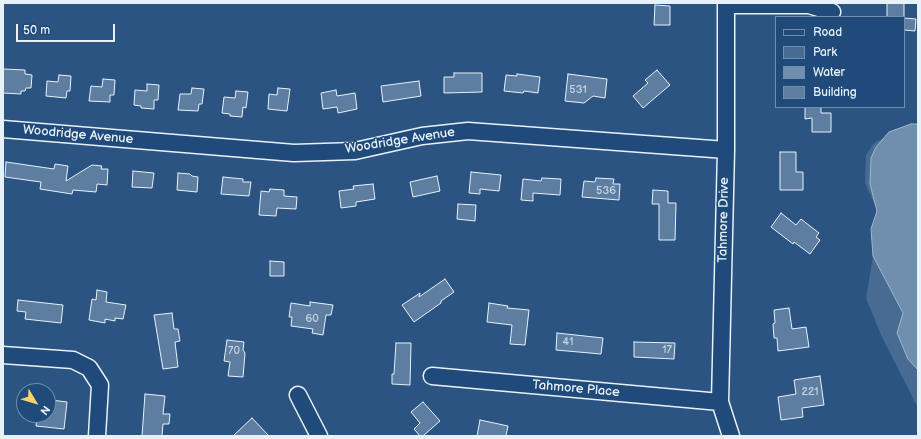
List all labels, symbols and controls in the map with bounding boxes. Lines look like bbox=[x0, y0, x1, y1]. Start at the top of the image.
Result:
scale bar bbox=[18, 16, 117, 42]
legend bbox=[775, 16, 905, 108]
text: 50 m bbox=[23, 23, 50, 38]
text: Road bbox=[813, 25, 842, 40]
text: Park bbox=[813, 45, 837, 60]
text: Water bbox=[813, 65, 845, 80]
house number: 531 bbox=[569, 83, 587, 97]
text: Building bbox=[813, 85, 857, 100]
street label: Woodridge Avenue bbox=[22, 122, 134, 148]
street label: Woodridge Avenue bbox=[344, 125, 456, 157]
street label: Tahmore Drive bbox=[715, 177, 733, 263]
house number: 536 bbox=[596, 184, 616, 198]
house number: 60 bbox=[305, 312, 319, 326]
house number: 41 bbox=[563, 335, 573, 349]
house number: 17 bbox=[662, 343, 672, 357]
house number: 70 bbox=[228, 344, 240, 358]
street label: Tahmore Place bbox=[532, 377, 620, 401]
north arrow bbox=[16, 383, 56, 423]
house number: 221 bbox=[801, 385, 819, 399]
text: N bbox=[37, 403, 53, 417]

